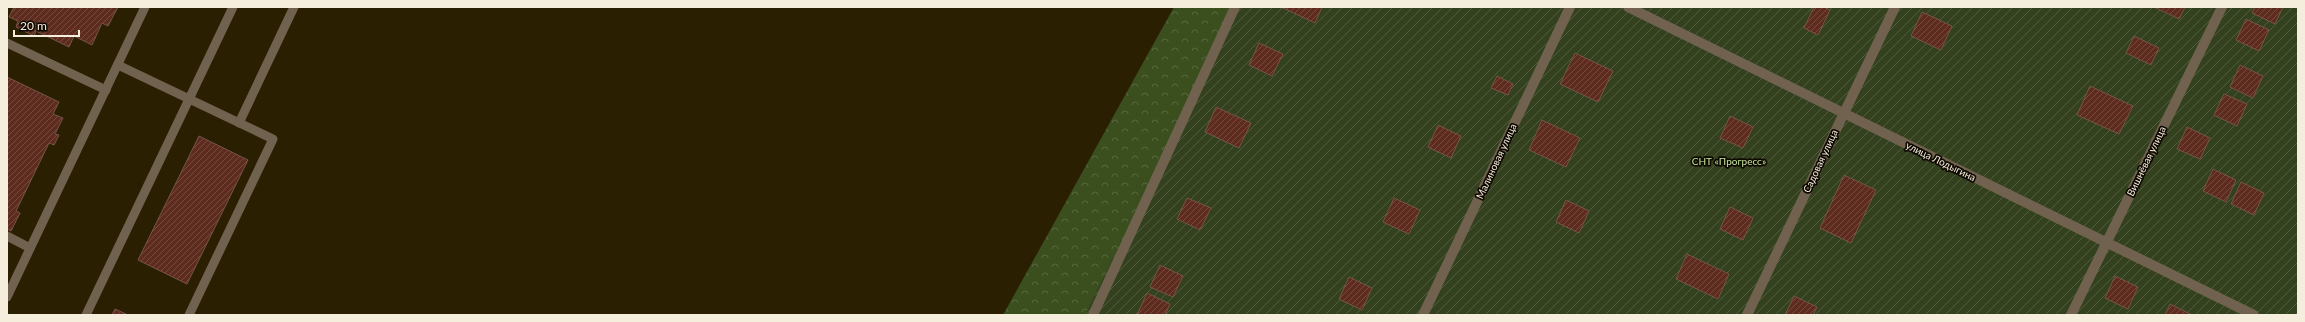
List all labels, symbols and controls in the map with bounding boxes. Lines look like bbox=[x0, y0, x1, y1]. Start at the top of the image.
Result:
scale bar bbox=[14, 12, 79, 38]
text: 20 m bbox=[20, 18, 47, 33]
street label: Малиновая улица bbox=[1473, 121, 1519, 201]
street label: Вишнёвая улица bbox=[2124, 124, 2168, 198]
street label: Садовая улица bbox=[1800, 128, 1840, 194]
street label: улица Лодыгина bbox=[1904, 139, 1978, 183]
park label: СНТ «Прогресс» bbox=[1692, 155, 1766, 167]

